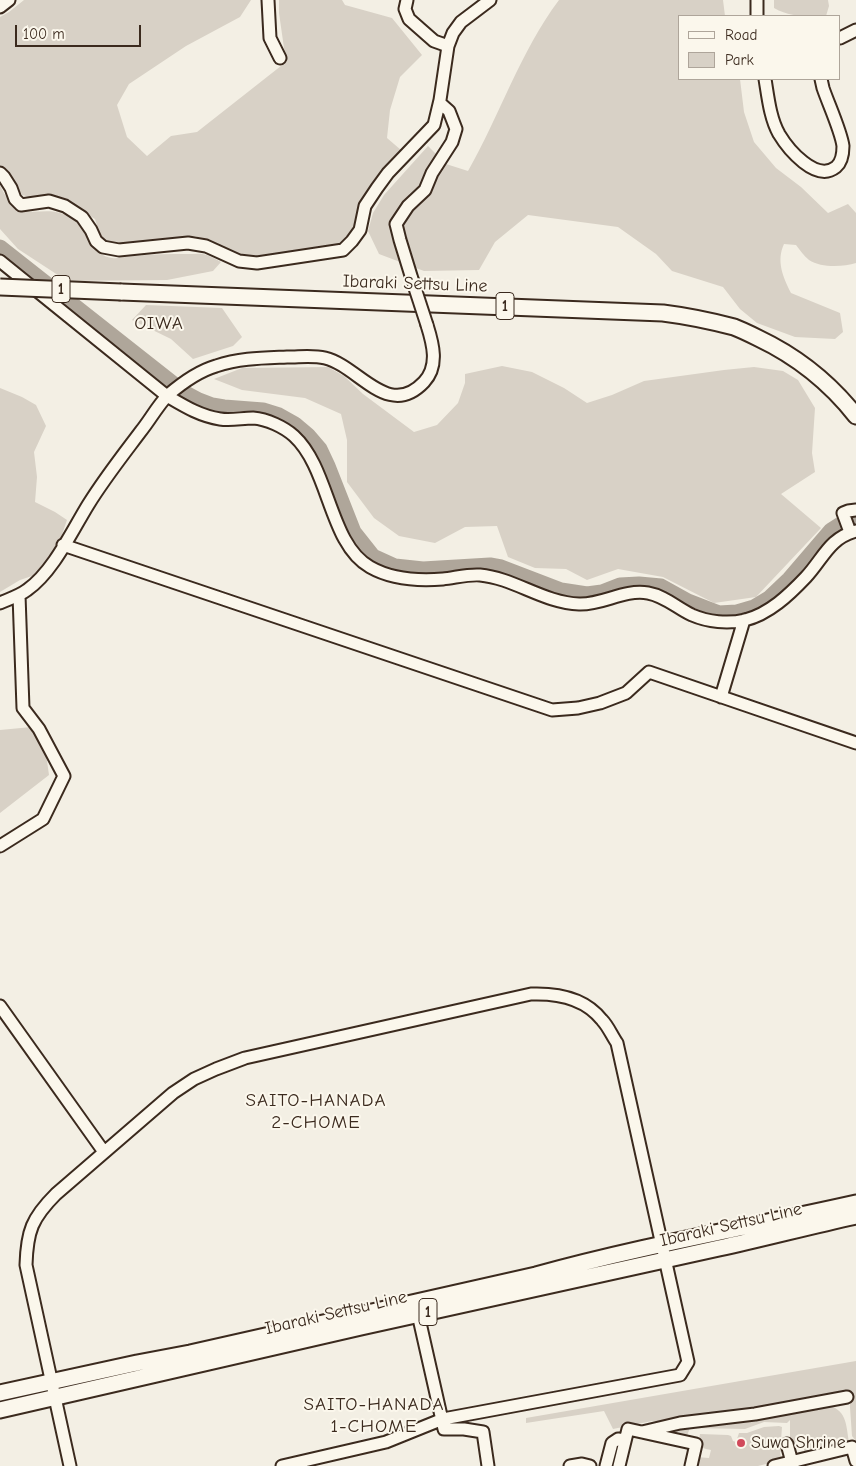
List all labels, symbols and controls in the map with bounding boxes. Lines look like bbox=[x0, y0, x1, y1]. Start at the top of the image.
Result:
scale bar bbox=[18, 15, 144, 47]
legend bbox=[678, 15, 841, 80]
text: 100 m bbox=[23, 25, 65, 43]
text: Road bbox=[725, 26, 757, 44]
text: Park bbox=[725, 51, 754, 69]
street label: Ibaraki Settsu Line bbox=[342, 271, 488, 297]
road number: 1 bbox=[52, 276, 70, 302]
road number: 1 bbox=[496, 292, 514, 320]
district label: OIWA bbox=[134, 313, 184, 335]
district label: SAITO-HANADA 2-CHOME bbox=[244, 1090, 388, 1134]
street label: Ibaraki Settsu Line bbox=[658, 1198, 804, 1252]
street label: Ibaraki Settsu Line bbox=[263, 1286, 409, 1340]
road number: 1 bbox=[419, 1298, 437, 1325]
district label: SAITO-HANADA 1-CHOME bbox=[302, 1394, 446, 1438]
place label: Suwa Shrine bbox=[751, 1432, 846, 1454]
marker: Suwa Shrine bbox=[735, 1437, 747, 1449]

